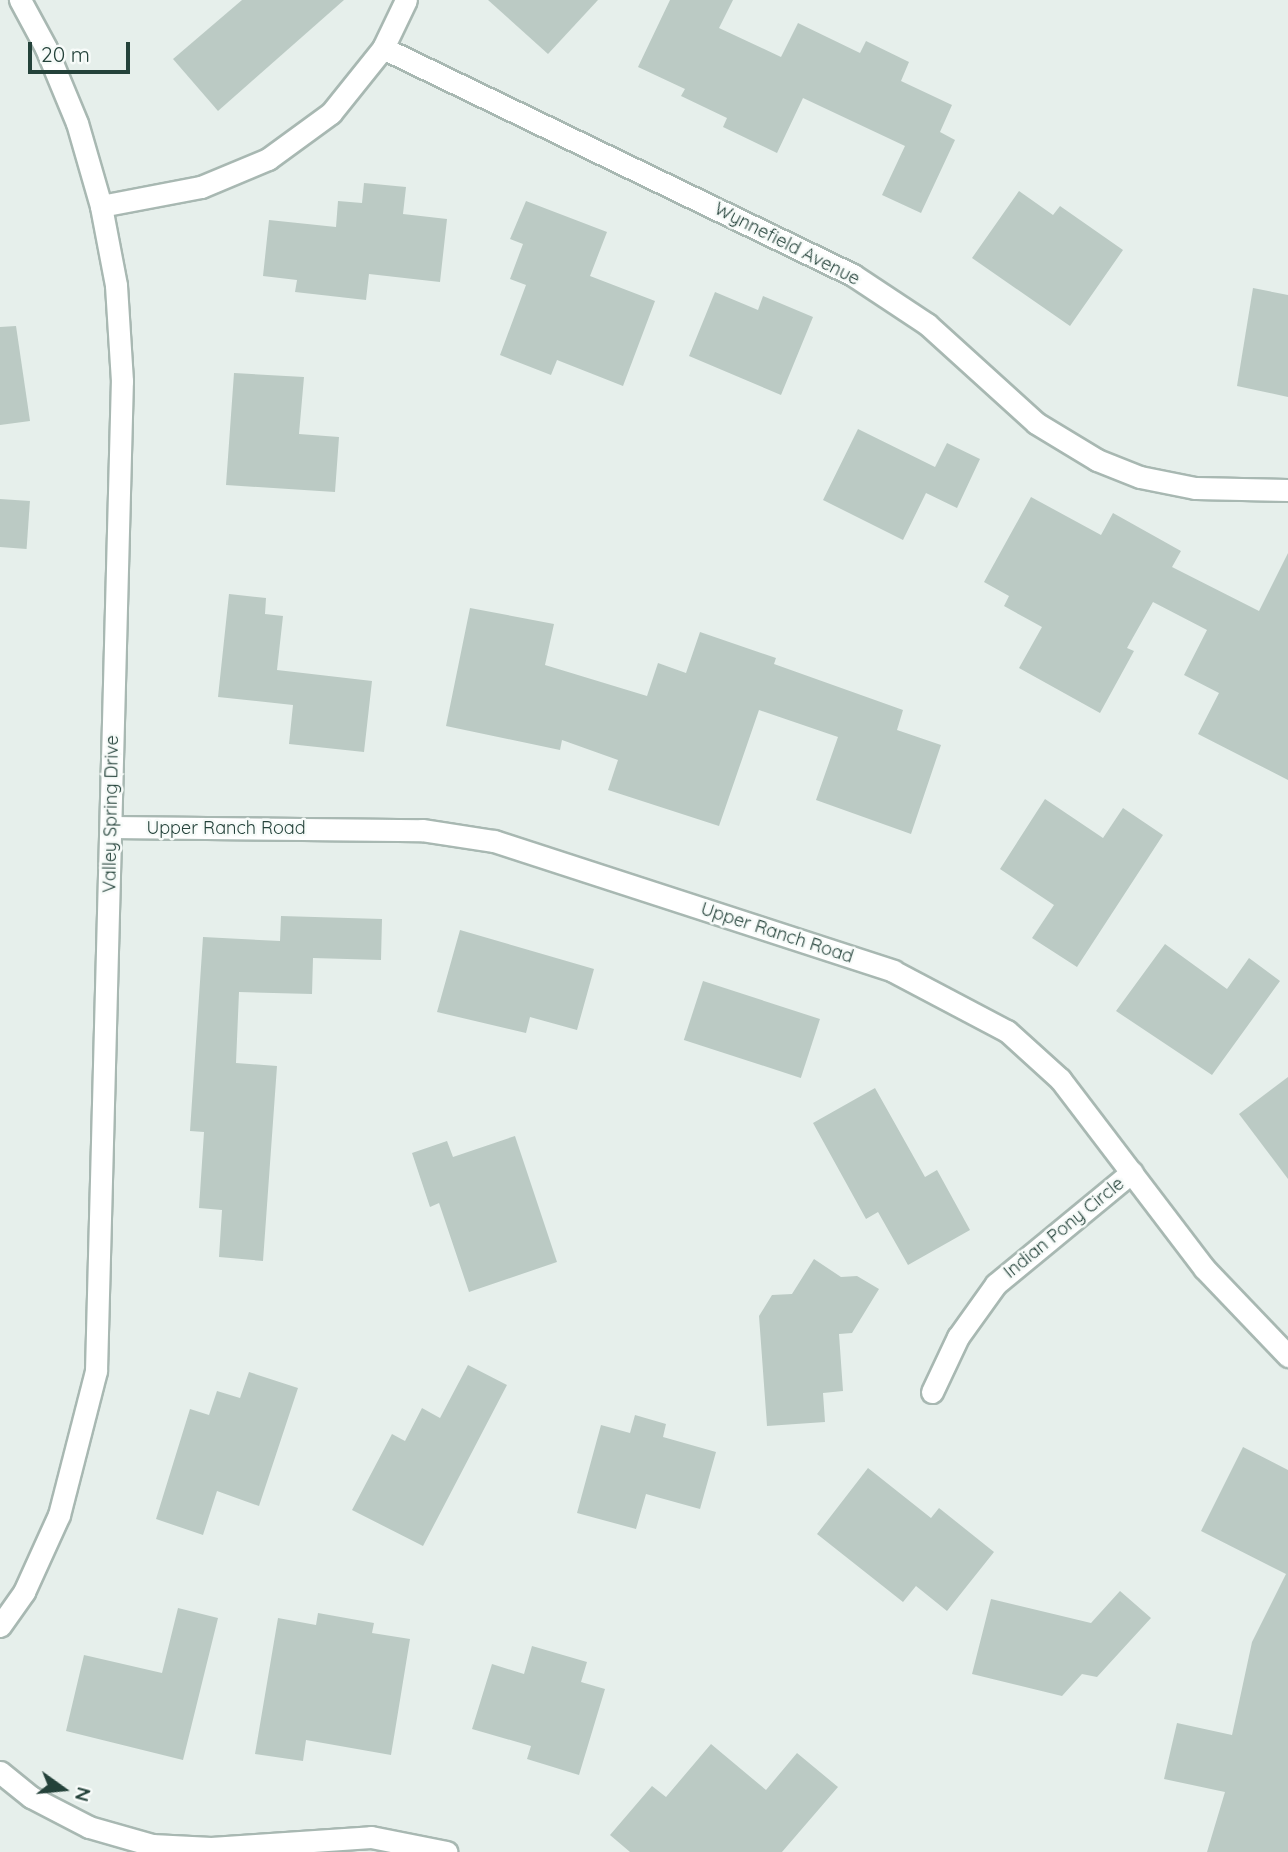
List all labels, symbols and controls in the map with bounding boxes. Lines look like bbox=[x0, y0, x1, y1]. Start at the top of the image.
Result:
scale bar bbox=[32, 28, 133, 72]
text: 20 m bbox=[41, 41, 90, 67]
street label: Wynnefield Avenue bbox=[711, 198, 863, 290]
street label: Valley Spring Drive bbox=[99, 735, 123, 893]
street label: Upper Ranch Road bbox=[146, 817, 306, 839]
street label: Upper Ranch Road bbox=[698, 898, 856, 968]
street label: Indian Pony Circle bbox=[1000, 1173, 1128, 1283]
north arrow bbox=[28, 1754, 98, 1824]
text: N bbox=[70, 1785, 97, 1804]

